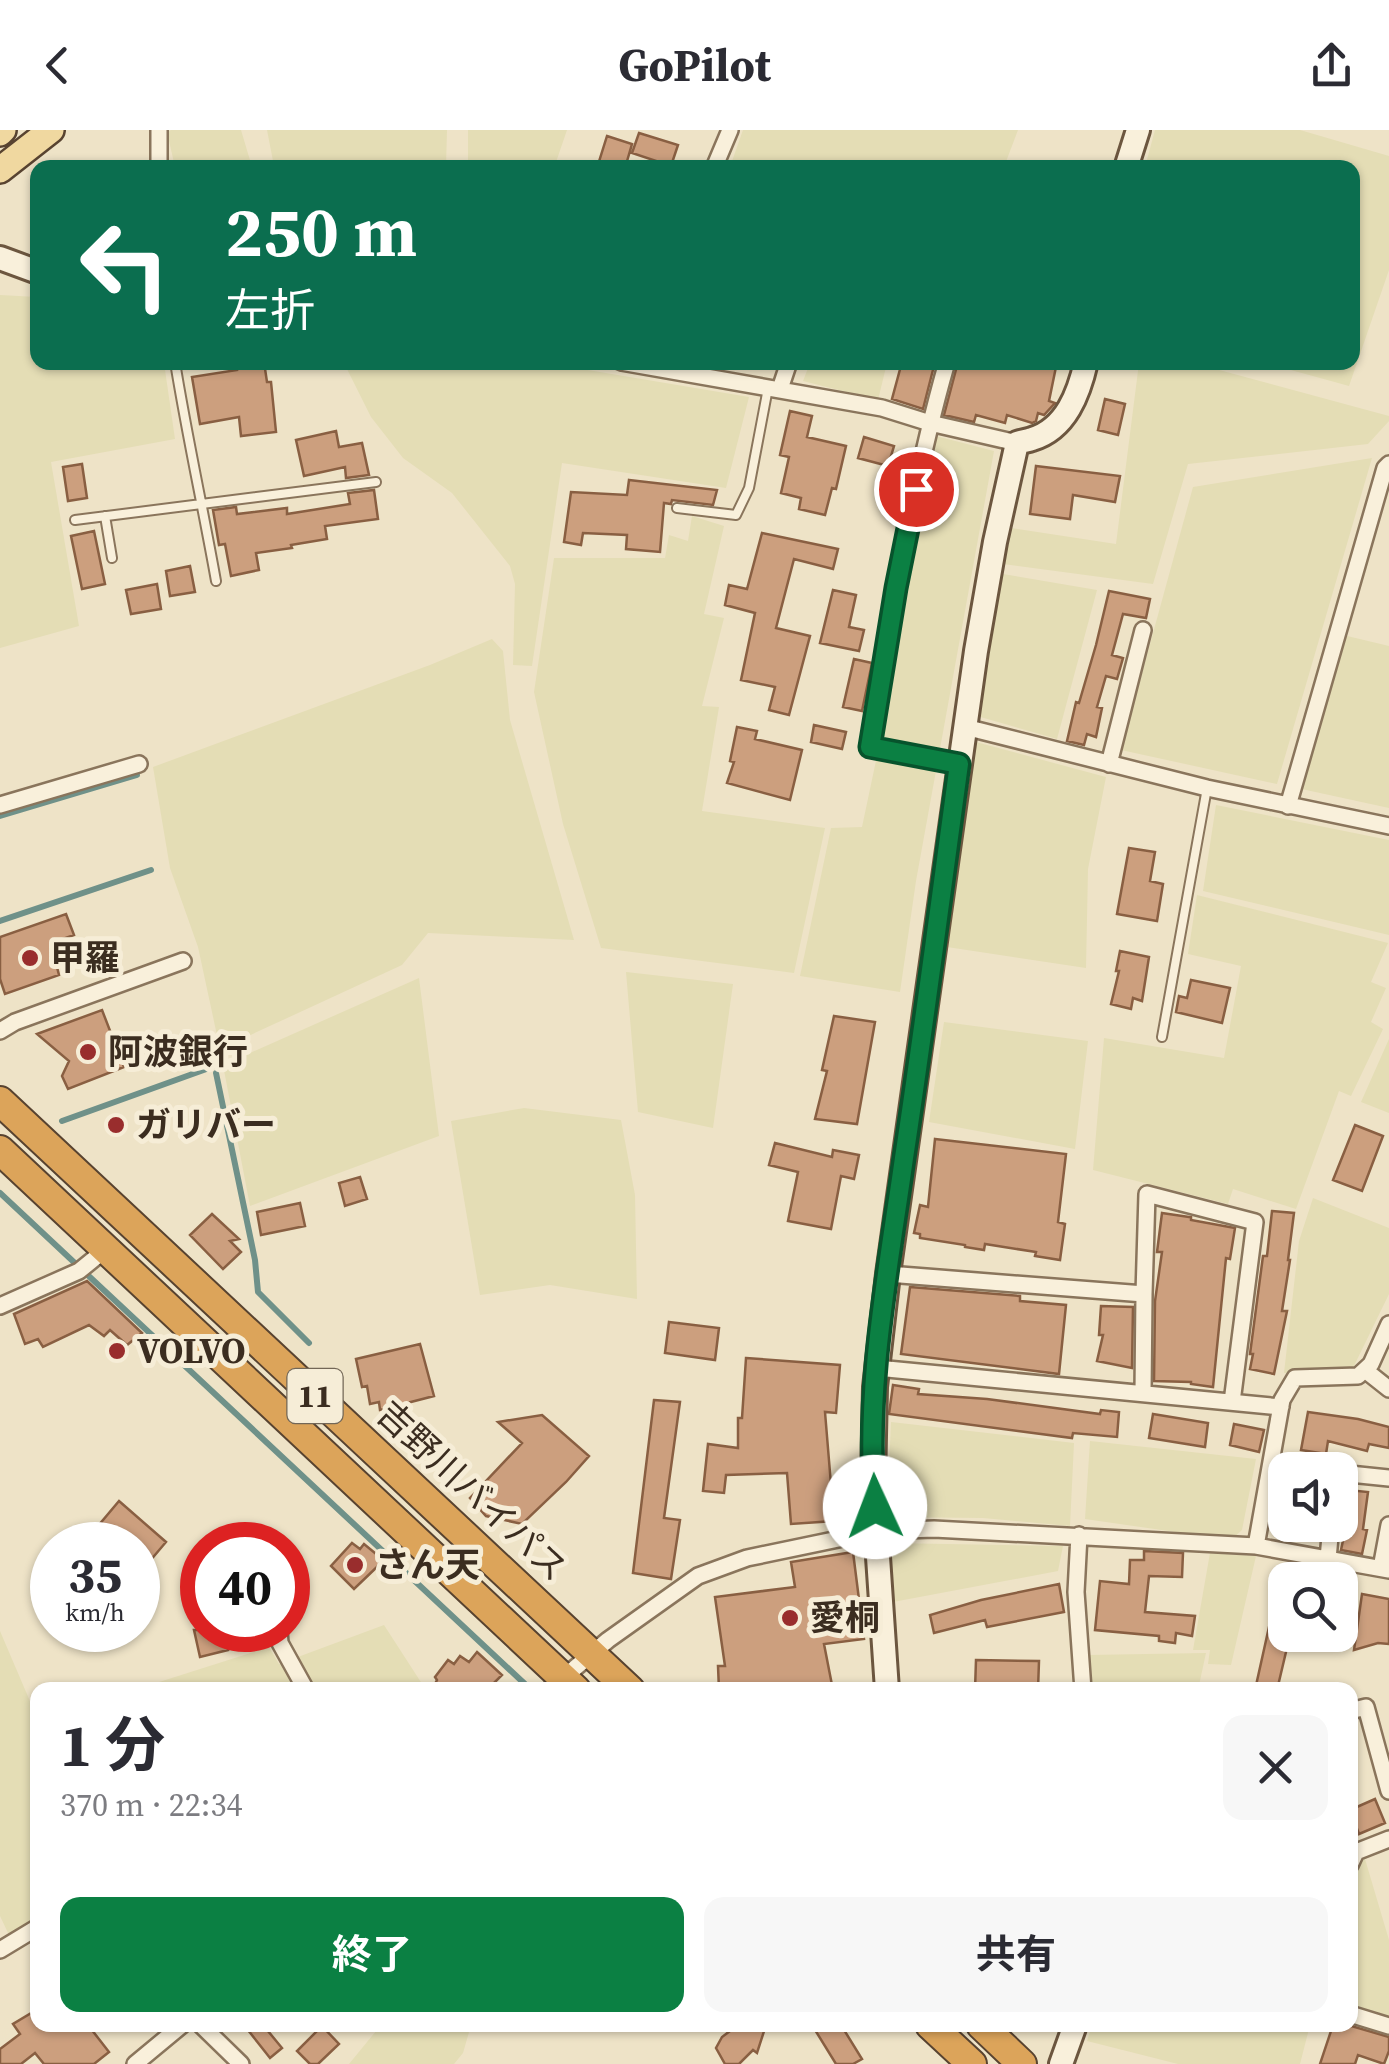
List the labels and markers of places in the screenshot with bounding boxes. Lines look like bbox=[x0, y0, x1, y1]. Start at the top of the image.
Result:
pin bbox=[874, 447, 959, 532]
place label: 甲羅 bbox=[50, 934, 120, 982]
marker: 甲羅 bbox=[19, 947, 41, 969]
place label: 阿波銀行 bbox=[108, 1028, 248, 1076]
marker: 阿波銀行 bbox=[77, 1041, 99, 1063]
place label: ガリバー bbox=[136, 1101, 276, 1149]
marker: ガリバー bbox=[105, 1114, 127, 1136]
place label: VOLVO bbox=[137, 1327, 246, 1375]
marker: VOLVO bbox=[106, 1340, 128, 1362]
place label: さん天 bbox=[375, 1541, 480, 1589]
marker: さん天 bbox=[344, 1554, 366, 1576]
place label: 愛桐 bbox=[810, 1594, 880, 1642]
marker: 愛桐 bbox=[779, 1607, 801, 1629]

